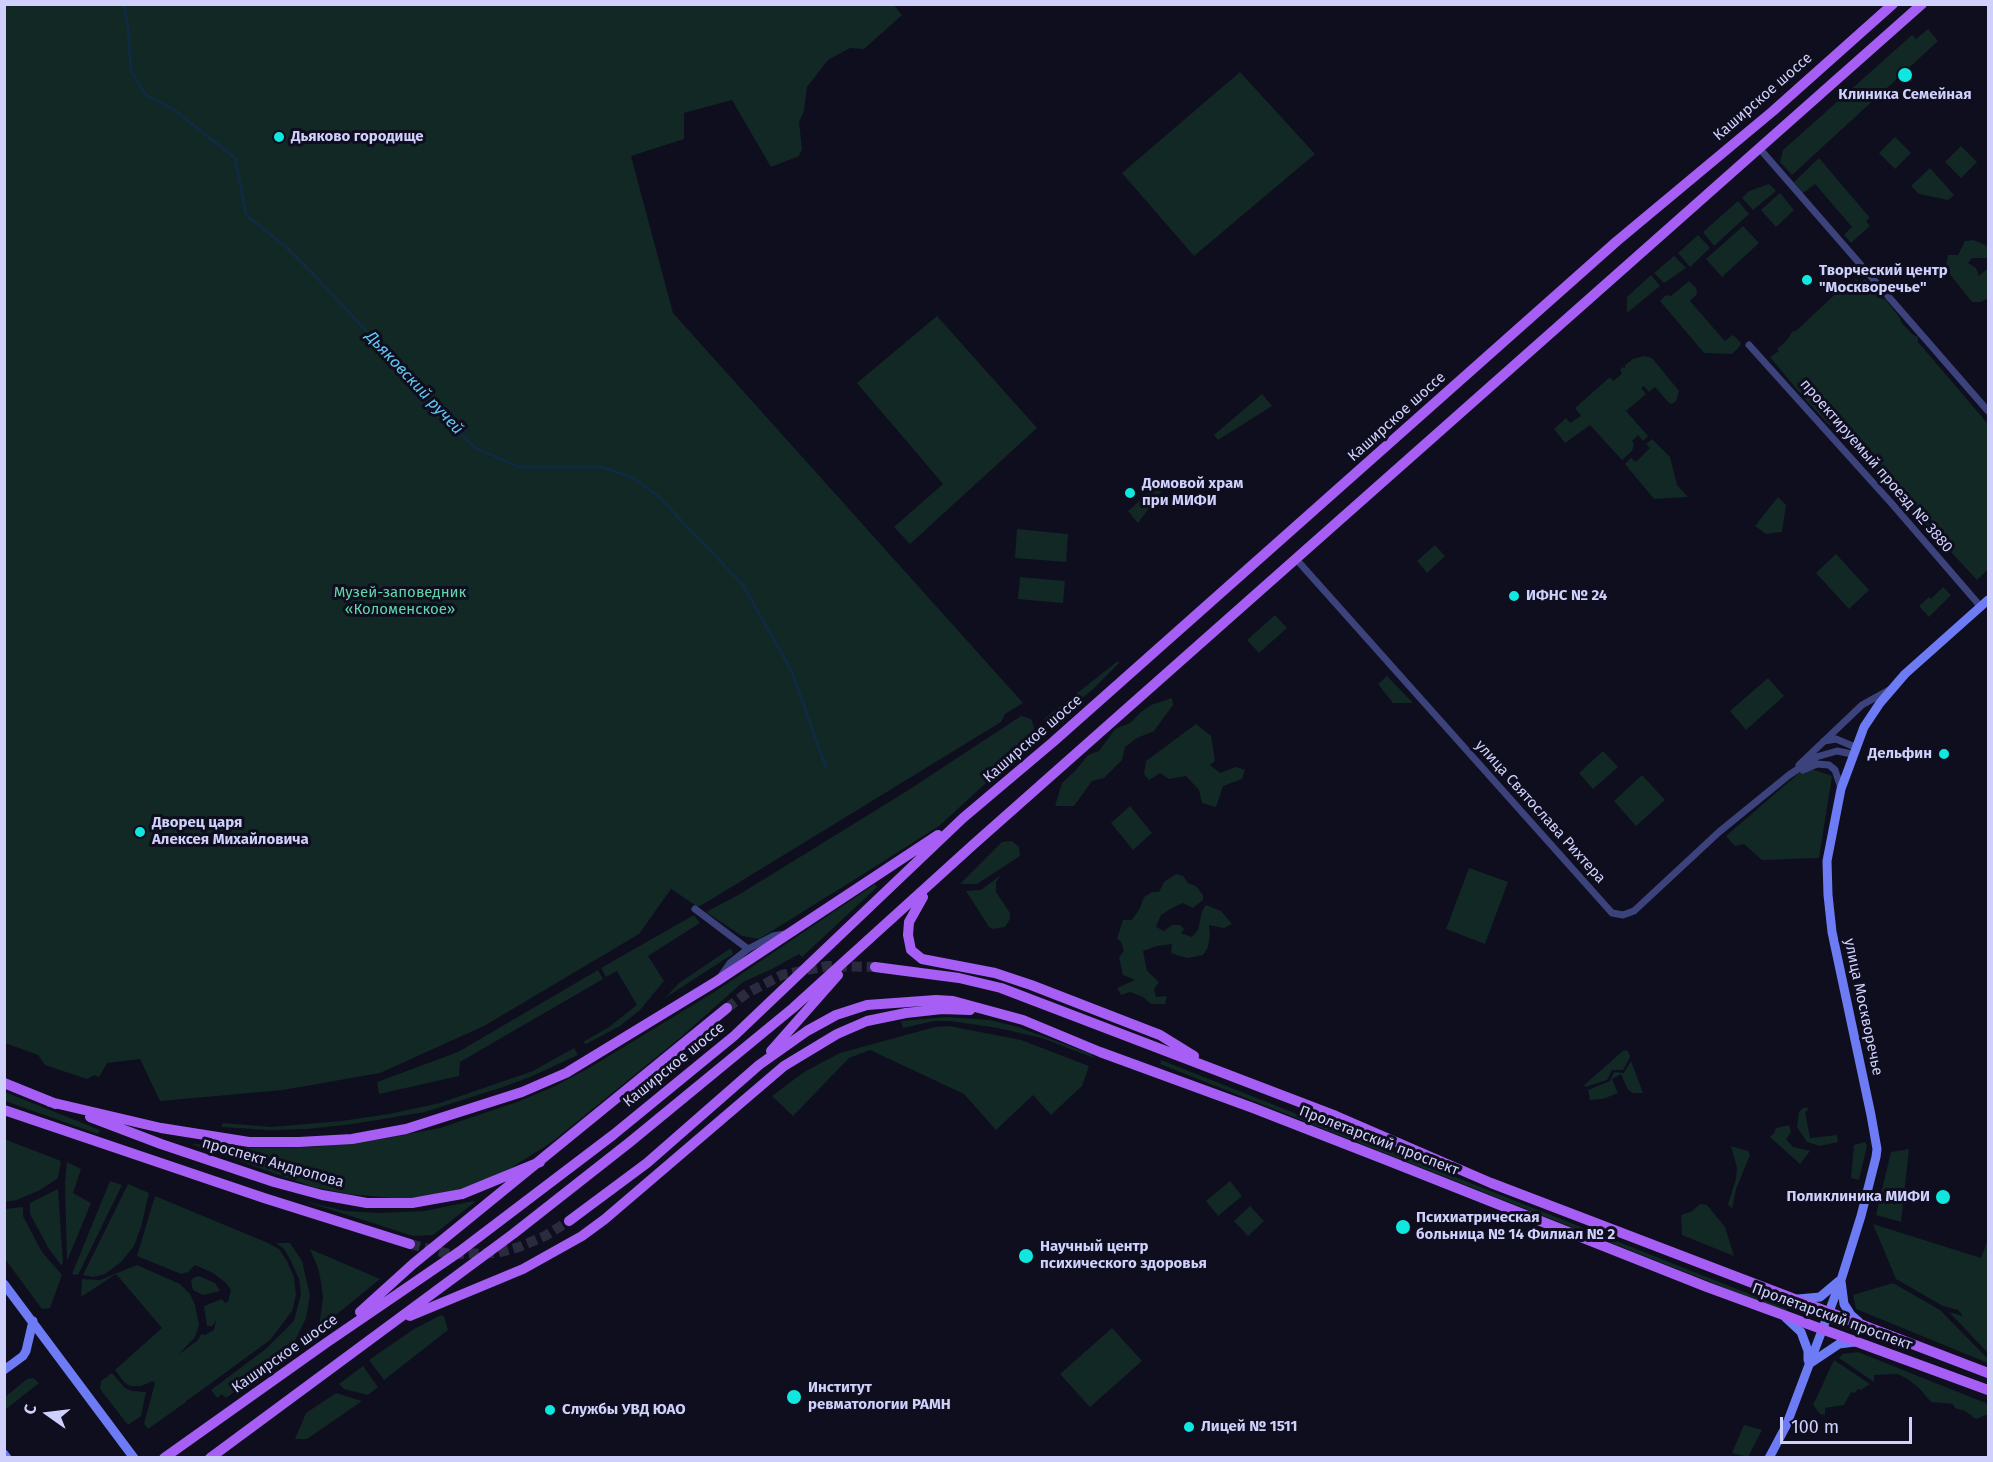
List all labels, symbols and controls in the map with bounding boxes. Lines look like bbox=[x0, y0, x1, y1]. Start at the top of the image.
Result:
street label: Каширское шоссе bbox=[1710, 49, 1816, 145]
marker: Клиника Семейная bbox=[1896, 66, 1914, 84]
place label: Клиника Семейная bbox=[1838, 86, 1972, 104]
place label: Дьяково городище bbox=[291, 128, 424, 146]
marker: Дьяково городище bbox=[272, 130, 286, 144]
place label: Творческий центр "Москворечье" bbox=[1819, 262, 1948, 297]
marker: Творческий центр "Москворечье" bbox=[1800, 273, 1814, 287]
water label: Дьяковский ручей bbox=[361, 327, 467, 439]
street label: Каширское шоссе bbox=[1344, 368, 1450, 466]
street label: проектируемый проезд № 3880 bbox=[1796, 376, 1956, 556]
place label: Домовой храм при МИФИ bbox=[1142, 475, 1243, 510]
marker: Домовой храм при МИФИ bbox=[1123, 486, 1137, 500]
park label: Музей-заповедник «Коломенское» bbox=[334, 584, 466, 619]
place label: ИФНС № 24 bbox=[1526, 587, 1607, 605]
marker: ИФНС № 24 bbox=[1507, 589, 1521, 603]
street label: Каширское шоссе bbox=[980, 691, 1086, 787]
street label: улица Святослава Рихтера bbox=[1471, 737, 1609, 887]
place label: Дельфин bbox=[1868, 745, 1932, 763]
marker: Дельфин bbox=[1937, 747, 1951, 761]
place label: Дворец царя Алексея Михайловича bbox=[152, 814, 309, 849]
marker: Дворец царя Алексея Михайловича bbox=[133, 825, 147, 839]
street label: улица Москворечье bbox=[1840, 937, 1886, 1077]
street label: Каширское шоссе bbox=[620, 1019, 728, 1111]
street label: Пролетарский проспект bbox=[1297, 1102, 1461, 1180]
street label: проспект Андропова bbox=[200, 1134, 346, 1192]
place label: Поликлиника МИФИ bbox=[1786, 1188, 1930, 1206]
marker: Поликлиника МИФИ bbox=[1934, 1188, 1952, 1206]
place label: Психиатрическая больница № 14 Филиал № 2 bbox=[1416, 1209, 1615, 1244]
marker: Психиатрическая больница № 14 Филиал № 2 bbox=[1394, 1218, 1412, 1236]
place label: Научный центр психического здоровья bbox=[1040, 1238, 1207, 1273]
marker: Научный центр психического здоровья bbox=[1017, 1247, 1035, 1265]
street label: Пролетарский проспект bbox=[1749, 1280, 1915, 1354]
street label: Каширское шоссе bbox=[229, 1311, 341, 1397]
place label: Институт ревматологии РАМН bbox=[808, 1379, 951, 1414]
north arrow bbox=[18, 1384, 78, 1444]
marker: Институт ревматологии РАМН bbox=[785, 1388, 803, 1406]
place label: Службы УВД ЮАО bbox=[562, 1401, 686, 1419]
text: С bbox=[20, 1403, 40, 1416]
marker: Службы УВД ЮАО bbox=[543, 1403, 557, 1417]
scale bar bbox=[1783, 1405, 1915, 1443]
text: 100 m bbox=[1791, 1416, 1839, 1438]
place label: Лицей № 1511 bbox=[1201, 1418, 1297, 1436]
marker: Лицей № 1511 bbox=[1182, 1420, 1196, 1434]

